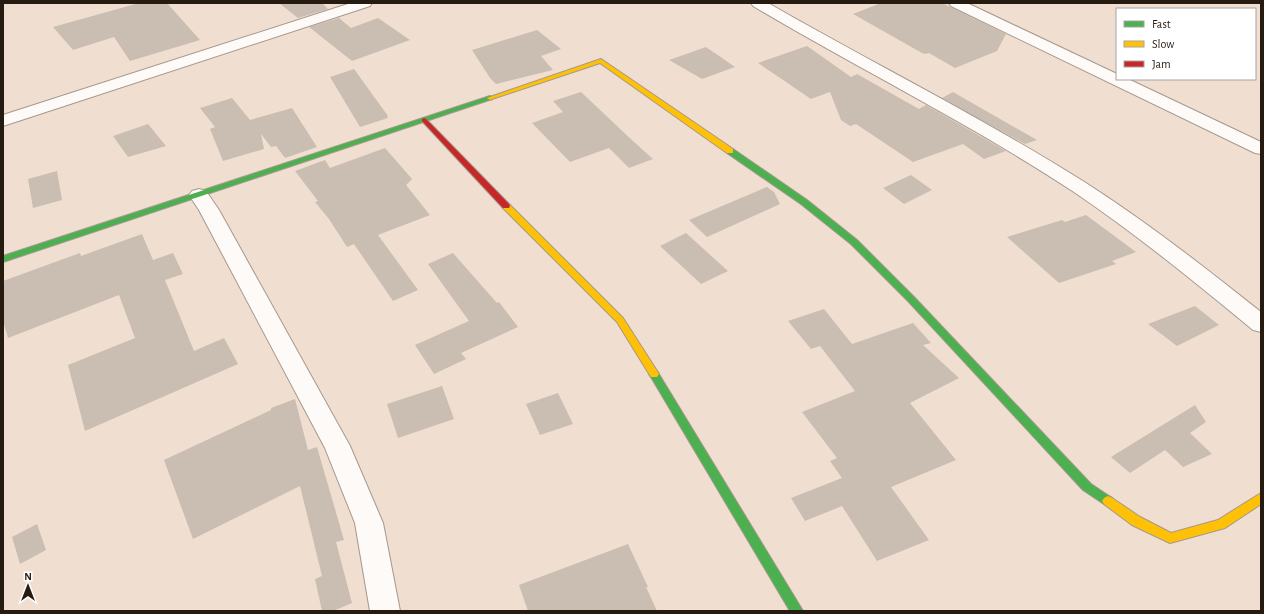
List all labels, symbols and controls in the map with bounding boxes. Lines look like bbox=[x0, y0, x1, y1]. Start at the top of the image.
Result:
legend bbox=[1116, 8, 1256, 80]
text: Fast bbox=[1152, 18, 1171, 30]
text: Slow bbox=[1152, 38, 1174, 50]
text: Jam bbox=[1152, 58, 1171, 70]
north arrow bbox=[8, 566, 48, 606]
text: N bbox=[24, 571, 32, 582]

